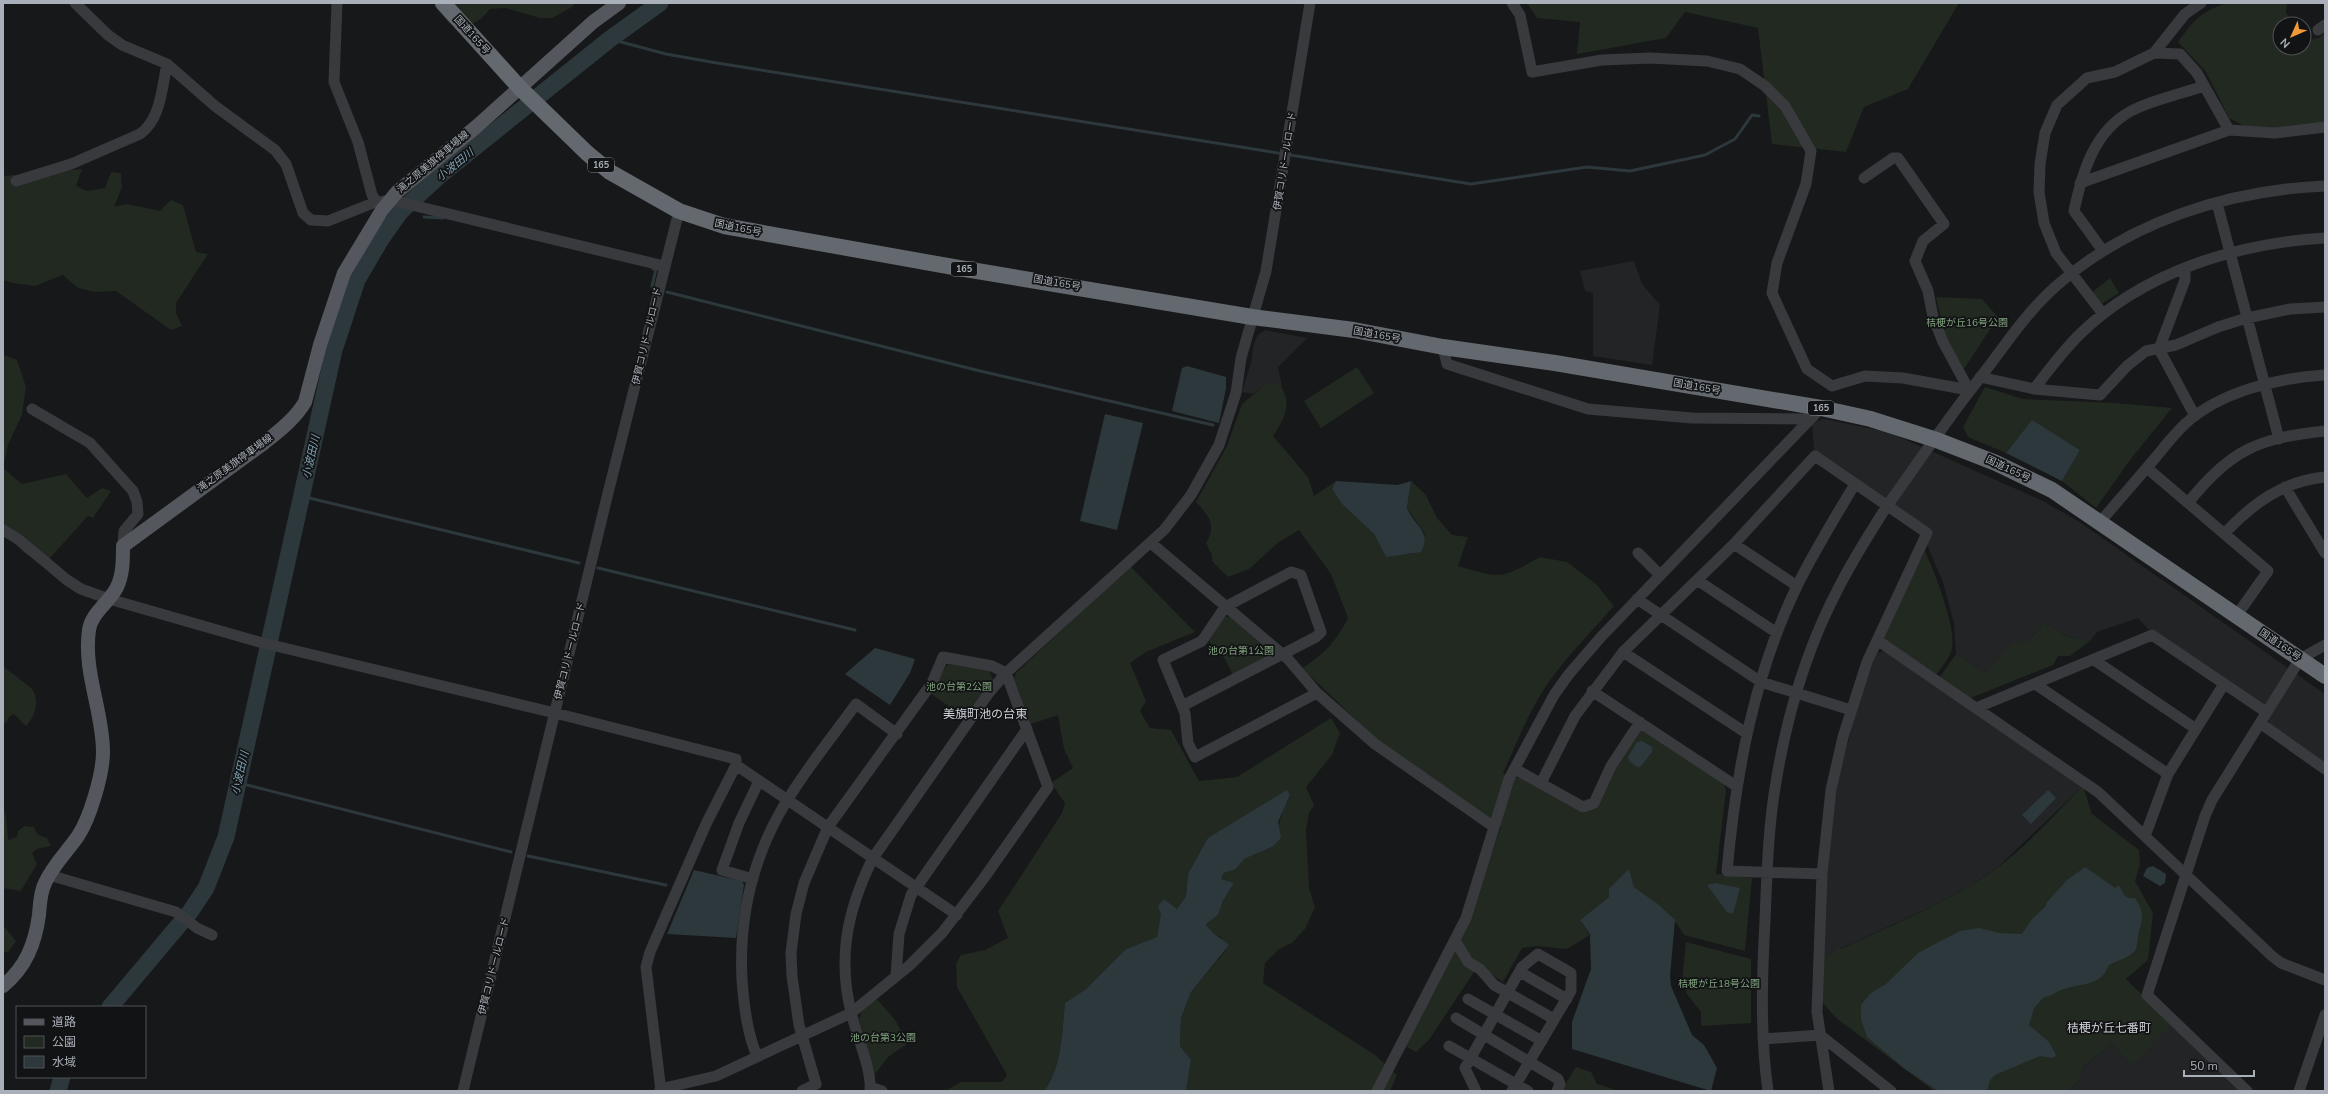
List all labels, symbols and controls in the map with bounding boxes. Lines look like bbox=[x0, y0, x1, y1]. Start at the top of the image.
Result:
street label: 国道165号 bbox=[451, 12, 493, 58]
north arrow bbox=[2272, 16, 2312, 56]
text: N bbox=[2277, 35, 2293, 51]
street label: 伊賀コリドールロード bbox=[1270, 111, 1300, 211]
street label: 滝之原美旗停車場線 bbox=[394, 128, 472, 196]
water label: 小波田川 bbox=[433, 145, 478, 185]
road number: 165 bbox=[588, 158, 614, 172]
street label: 国道165号 bbox=[713, 216, 763, 240]
road number: 165 bbox=[951, 262, 977, 276]
street label: 国道165号 bbox=[1032, 272, 1082, 294]
street label: 伊賀コリドールロード bbox=[629, 286, 665, 386]
park label: 桔梗が丘16号公園 bbox=[1926, 316, 2008, 330]
street label: 国道165号 bbox=[1352, 324, 1402, 346]
street label: 国道165号 bbox=[1672, 376, 1722, 398]
road number: 165 bbox=[1808, 401, 1834, 415]
street label: 滝之原美旗停車場線 bbox=[194, 431, 276, 495]
water label: 小波田川 bbox=[299, 433, 323, 480]
street label: 国道165号 bbox=[1983, 453, 2033, 485]
street label: 伊賀コリドールロード bbox=[551, 601, 589, 701]
street label: 国道165号 bbox=[2256, 626, 2304, 664]
park label: 池の台第1公園 bbox=[1208, 644, 1274, 658]
park label: 池の台第2公園 bbox=[926, 680, 992, 694]
district label: 美旗町池の台東 bbox=[943, 706, 1027, 722]
water label: 小波田川 bbox=[228, 749, 252, 796]
street label: 伊賀コリドールロード bbox=[475, 916, 513, 1016]
park label: 桔梗が丘18号公園 bbox=[1678, 977, 1760, 991]
legend bbox=[16, 1006, 146, 1078]
text: 道路 bbox=[52, 1014, 76, 1030]
district label: 桔梗が丘七番町 bbox=[2067, 1020, 2151, 1036]
park label: 池の台第3公園 bbox=[850, 1031, 916, 1045]
text: 公園 bbox=[52, 1034, 76, 1050]
scale bar bbox=[2184, 1052, 2254, 1078]
text: 水域 bbox=[52, 1054, 76, 1070]
text: 50 m bbox=[2190, 1058, 2218, 1074]

